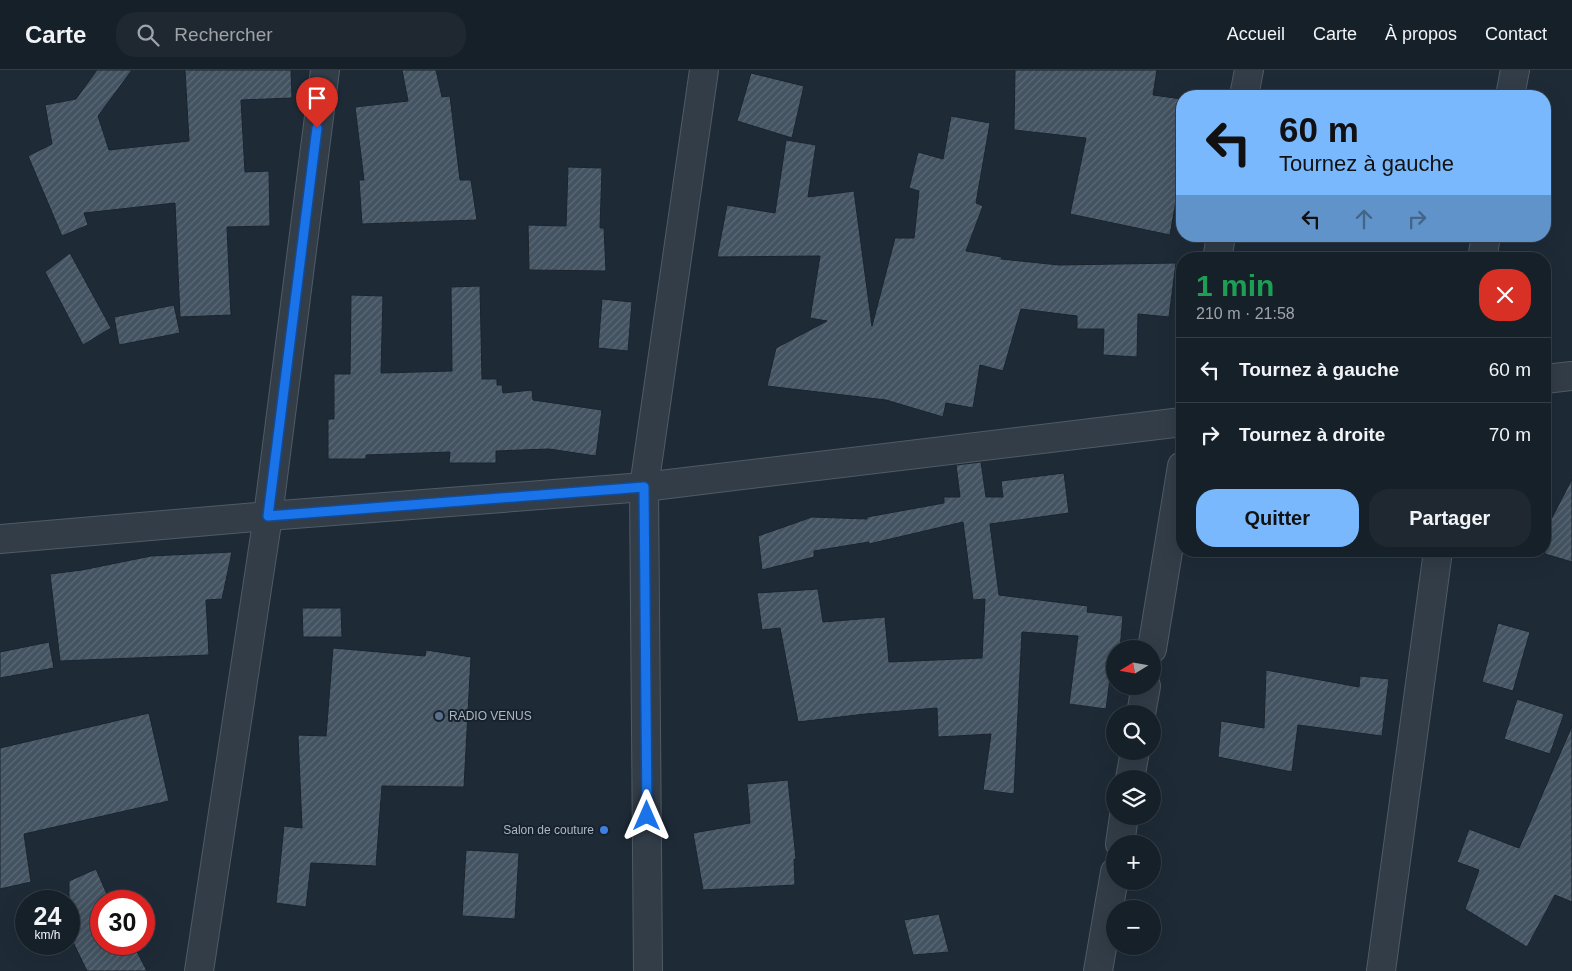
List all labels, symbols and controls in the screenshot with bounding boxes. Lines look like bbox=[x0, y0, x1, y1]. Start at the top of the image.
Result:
search box bbox=[116, 12, 466, 57]
text: Carte bbox=[25, 21, 86, 48]
icon: search bbox=[134, 21, 162, 49]
text: Rechercher bbox=[174, 24, 273, 45]
text: Accueil bbox=[1227, 24, 1285, 44]
text: Carte bbox=[1313, 24, 1357, 44]
text: À propos bbox=[1385, 24, 1457, 44]
text: Contact bbox=[1485, 24, 1547, 44]
pin bbox=[296, 77, 338, 128]
icon: arrive bbox=[303, 84, 331, 112]
icon: left bbox=[1196, 110, 1261, 175]
text: 60 m bbox=[1279, 110, 1359, 149]
text: Tournez à gauche bbox=[1279, 151, 1454, 176]
icon: left bbox=[1297, 205, 1325, 233]
icon: ahead bbox=[1350, 205, 1378, 233]
icon: right bbox=[1403, 205, 1431, 233]
text: 1 min bbox=[1196, 269, 1274, 302]
button: close bbox=[1479, 269, 1531, 321]
text: 210 m · 21:58 bbox=[1196, 305, 1295, 322]
icon: left bbox=[1196, 356, 1224, 384]
text: Tournez à gauche bbox=[1239, 359, 1399, 380]
text: 60 m bbox=[1489, 359, 1531, 380]
icon: right bbox=[1196, 421, 1224, 449]
text: Tournez à droite bbox=[1239, 424, 1385, 445]
text: 70 m bbox=[1489, 424, 1531, 445]
button: Quitter bbox=[1196, 489, 1359, 547]
button: Partager bbox=[1369, 489, 1531, 547]
north arrow bbox=[1106, 640, 1161, 695]
map controls bbox=[1106, 640, 1161, 955]
button: search bbox=[1106, 705, 1161, 760]
place label: RADIO VENUS bbox=[449, 709, 532, 723]
marker: RADIO VENUS bbox=[433, 710, 445, 722]
button: layers bbox=[1106, 770, 1161, 825]
position arrow bbox=[620, 789, 672, 841]
place label: Salon de couture bbox=[503, 823, 594, 837]
marker: Salon de couture bbox=[598, 824, 610, 836]
button: + bbox=[1106, 835, 1161, 890]
speed limit sign: 30 bbox=[90, 890, 155, 955]
button: − bbox=[1106, 900, 1161, 955]
text: 24 bbox=[34, 902, 61, 930]
text: km/h bbox=[34, 928, 61, 942]

